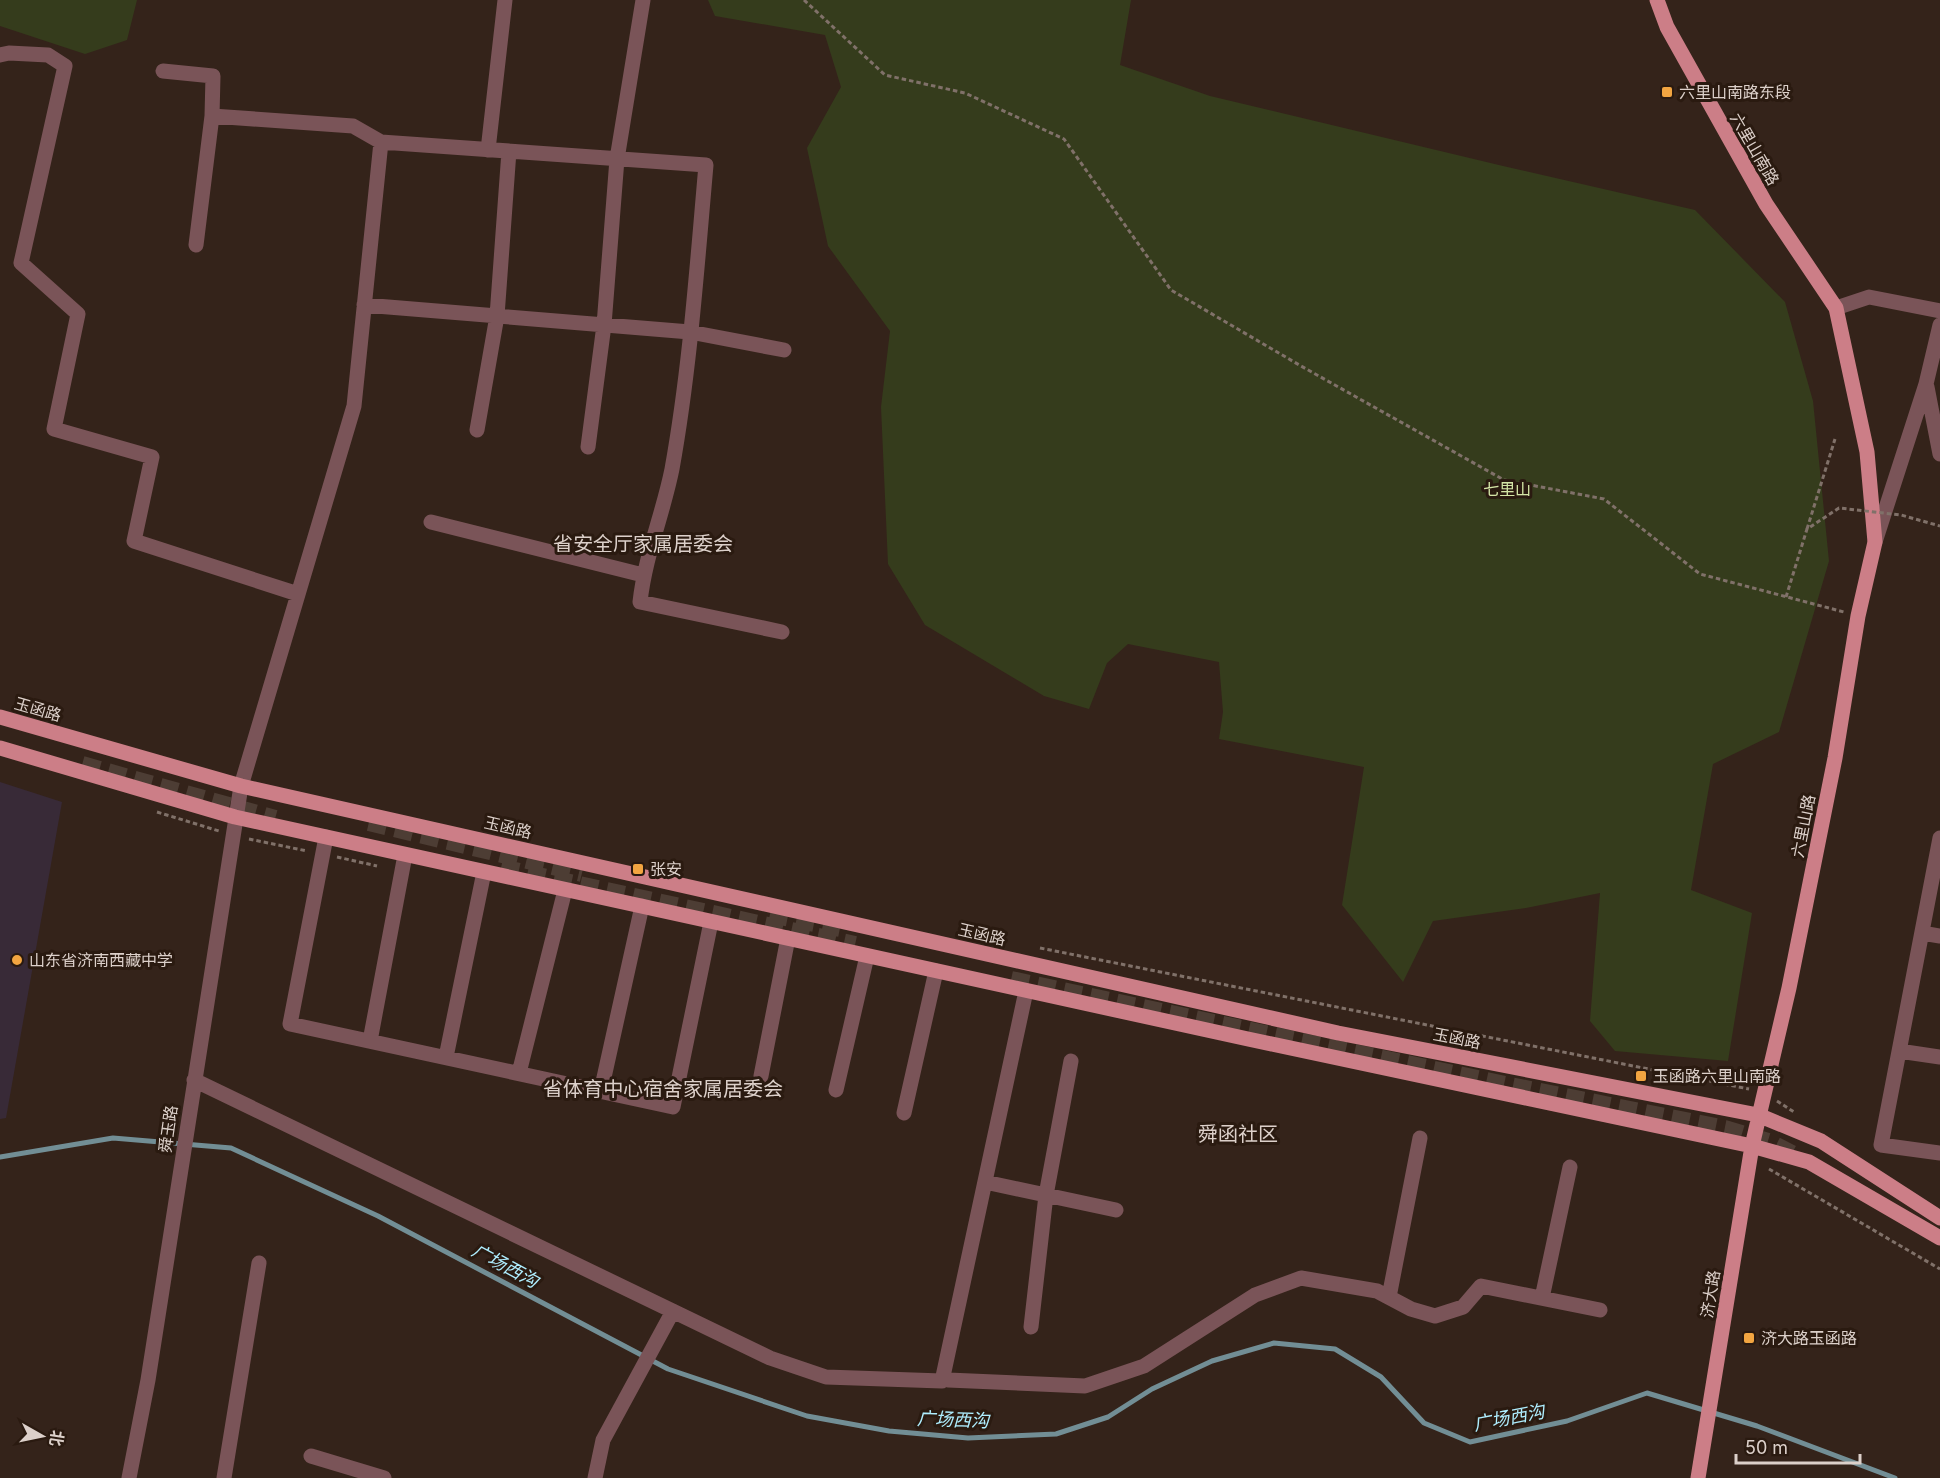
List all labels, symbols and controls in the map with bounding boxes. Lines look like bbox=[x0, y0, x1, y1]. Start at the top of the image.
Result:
place label: 六里山南路东段 bbox=[1679, 82, 1791, 102]
marker: 六里山南路东段 bbox=[1660, 85, 1674, 99]
street label: 六里山南路 bbox=[1726, 109, 1784, 189]
park label: 七里山 bbox=[1483, 479, 1531, 499]
district label: 省安全厅家属居委会 bbox=[553, 532, 733, 556]
street label: 玉函路 bbox=[12, 693, 64, 725]
street label: 六里山路 bbox=[1787, 793, 1819, 859]
street label: 玉函路 bbox=[482, 812, 534, 842]
place label: 张安 bbox=[650, 859, 682, 879]
marker: 张安 bbox=[631, 862, 645, 876]
street label: 玉函路 bbox=[956, 919, 1008, 949]
place label: 山东省济南西藏中学 bbox=[29, 950, 173, 970]
marker: 山东省济南西藏中学 bbox=[10, 953, 24, 967]
street label: 玉函路 bbox=[1432, 1024, 1482, 1052]
place label: 玉函路六里山南路 bbox=[1653, 1066, 1781, 1086]
marker: 玉函路六里山南路 bbox=[1634, 1069, 1648, 1083]
district label: 省体育中心宿舍家属居委会 bbox=[543, 1077, 783, 1101]
street label: 舜玉路 bbox=[155, 1104, 181, 1154]
district label: 舜函社区 bbox=[1198, 1122, 1278, 1146]
water label: 广场西沟 bbox=[469, 1239, 544, 1293]
street label: 济大路 bbox=[1696, 1269, 1724, 1319]
place label: 济大路玉函路 bbox=[1761, 1328, 1857, 1348]
marker: 济大路玉函路 bbox=[1742, 1331, 1756, 1345]
water label: 广场西沟 bbox=[1472, 1400, 1548, 1435]
north arrow bbox=[12, 1406, 72, 1466]
water label: 广场西沟 bbox=[917, 1408, 991, 1431]
scale bar bbox=[1736, 1427, 1860, 1465]
text: 北 bbox=[46, 1429, 68, 1448]
text: 50 m bbox=[1745, 1437, 1788, 1458]

